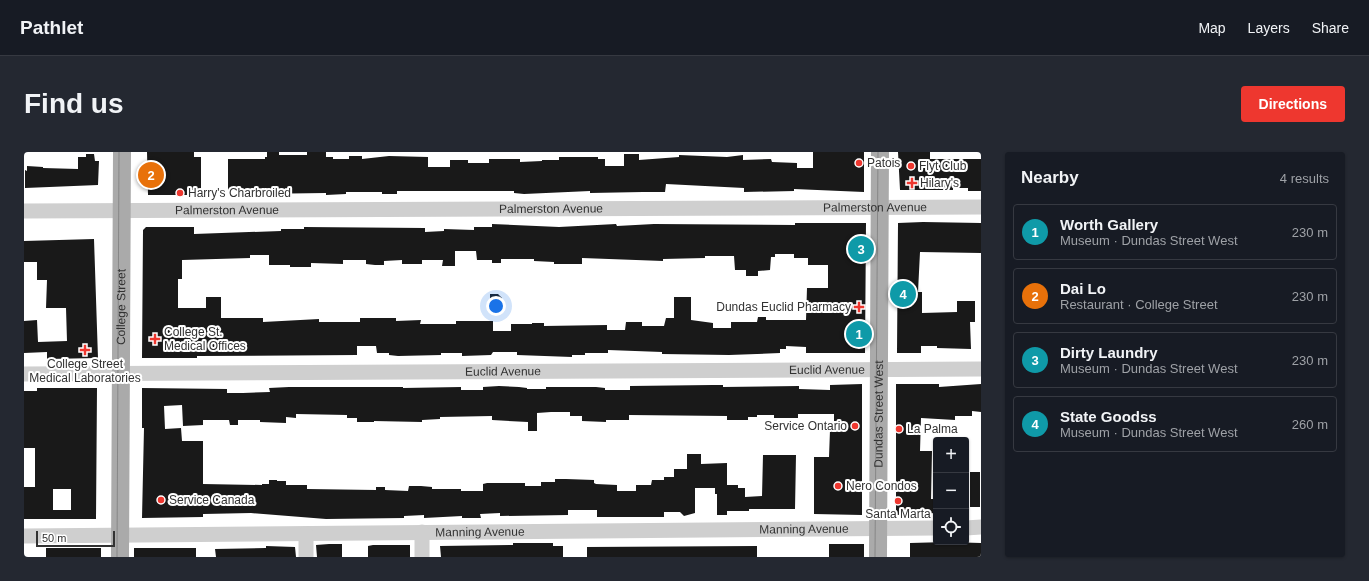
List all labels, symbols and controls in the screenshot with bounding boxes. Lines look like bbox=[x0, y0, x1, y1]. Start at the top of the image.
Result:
text: Pathlet bbox=[20, 17, 83, 38]
text: Map bbox=[1198, 20, 1226, 36]
text: Layers bbox=[1248, 20, 1290, 36]
text: Share bbox=[1312, 20, 1349, 36]
button: Directions bbox=[1241, 86, 1345, 122]
text: Find us bbox=[24, 88, 124, 119]
place label: Patois bbox=[867, 156, 900, 170]
marker: Patois bbox=[854, 158, 864, 168]
place label: Flyt Club bbox=[919, 159, 967, 173]
pin: 2 bbox=[138, 160, 164, 190]
marker: Flyt Club bbox=[906, 161, 916, 171]
text: Nearby bbox=[1021, 168, 1079, 187]
text: 4 results bbox=[1280, 171, 1329, 186]
place label: Hilary's bbox=[920, 176, 959, 190]
marker: Hilary's bbox=[907, 178, 917, 188]
place label: Harry's Charbroiled bbox=[188, 186, 291, 200]
marker: Harry's Charbroiled bbox=[175, 188, 185, 198]
street label: Palmerston Avenue bbox=[823, 200, 927, 215]
street label: Palmerston Avenue bbox=[499, 202, 603, 216]
street label: Palmerston Avenue bbox=[175, 203, 279, 217]
text: Worth Gallery bbox=[1060, 216, 1158, 233]
text: 1 bbox=[1031, 225, 1039, 240]
text: 230 m bbox=[1292, 225, 1328, 240]
text: Museum · Dundas Street West bbox=[1060, 233, 1238, 248]
pin: 3 bbox=[848, 234, 874, 264]
street label: College Street bbox=[114, 268, 128, 345]
pin: 4 bbox=[890, 279, 916, 309]
text: Dai Lo bbox=[1060, 280, 1106, 297]
text: 2 bbox=[1031, 289, 1039, 304]
text: 230 m bbox=[1292, 289, 1328, 304]
your location bbox=[486, 296, 506, 316]
text: Restaurant · College Street bbox=[1060, 297, 1218, 312]
place label: Dundas Euclid Pharmacy bbox=[716, 300, 851, 314]
marker: Dundas Euclid Pharmacy bbox=[854, 302, 864, 312]
pin: 1 bbox=[846, 319, 872, 349]
place label: College St. Medical Offices bbox=[164, 325, 246, 353]
marker: College St. Medical Offices bbox=[149, 333, 161, 345]
marker: College Street Medical Laboratories bbox=[79, 344, 91, 356]
text: Dirty Laundry bbox=[1060, 344, 1158, 361]
text: 3 bbox=[1031, 353, 1039, 368]
text: 230 m bbox=[1292, 353, 1328, 368]
place label: College Street Medical Laboratories bbox=[29, 357, 141, 385]
street label: Dundas Street West bbox=[871, 360, 886, 468]
text: Museum · Dundas Street West bbox=[1060, 361, 1238, 376]
street label: Euclid Avenue bbox=[789, 363, 865, 377]
street label: Euclid Avenue bbox=[465, 364, 541, 379]
text: State Goodss bbox=[1060, 408, 1157, 425]
text: 4 bbox=[1031, 417, 1039, 432]
text: 260 m bbox=[1292, 417, 1328, 432]
place label: Service Ontario bbox=[764, 419, 847, 433]
marker: Service Ontario bbox=[850, 421, 860, 431]
place label: La Palma bbox=[907, 422, 958, 436]
marker: La Palma bbox=[894, 424, 904, 434]
text: Museum · Dundas Street West bbox=[1060, 425, 1238, 440]
map controls bbox=[933, 437, 969, 545]
button: + bbox=[933, 437, 969, 473]
button: − bbox=[933, 473, 969, 509]
place label: Nero Condos bbox=[846, 479, 917, 493]
marker: Nero Condos bbox=[833, 481, 843, 491]
place label: Service Canada bbox=[169, 493, 255, 507]
marker: Service Canada bbox=[156, 495, 166, 505]
marker: Santa Marta bbox=[893, 496, 903, 506]
place label: Santa Marta bbox=[865, 507, 931, 521]
button: locate bbox=[933, 509, 969, 545]
street label: Manning Avenue bbox=[759, 522, 849, 537]
street label: Manning Avenue bbox=[435, 525, 525, 539]
scale bar bbox=[36, 529, 115, 548]
text: 50 m bbox=[42, 532, 66, 544]

